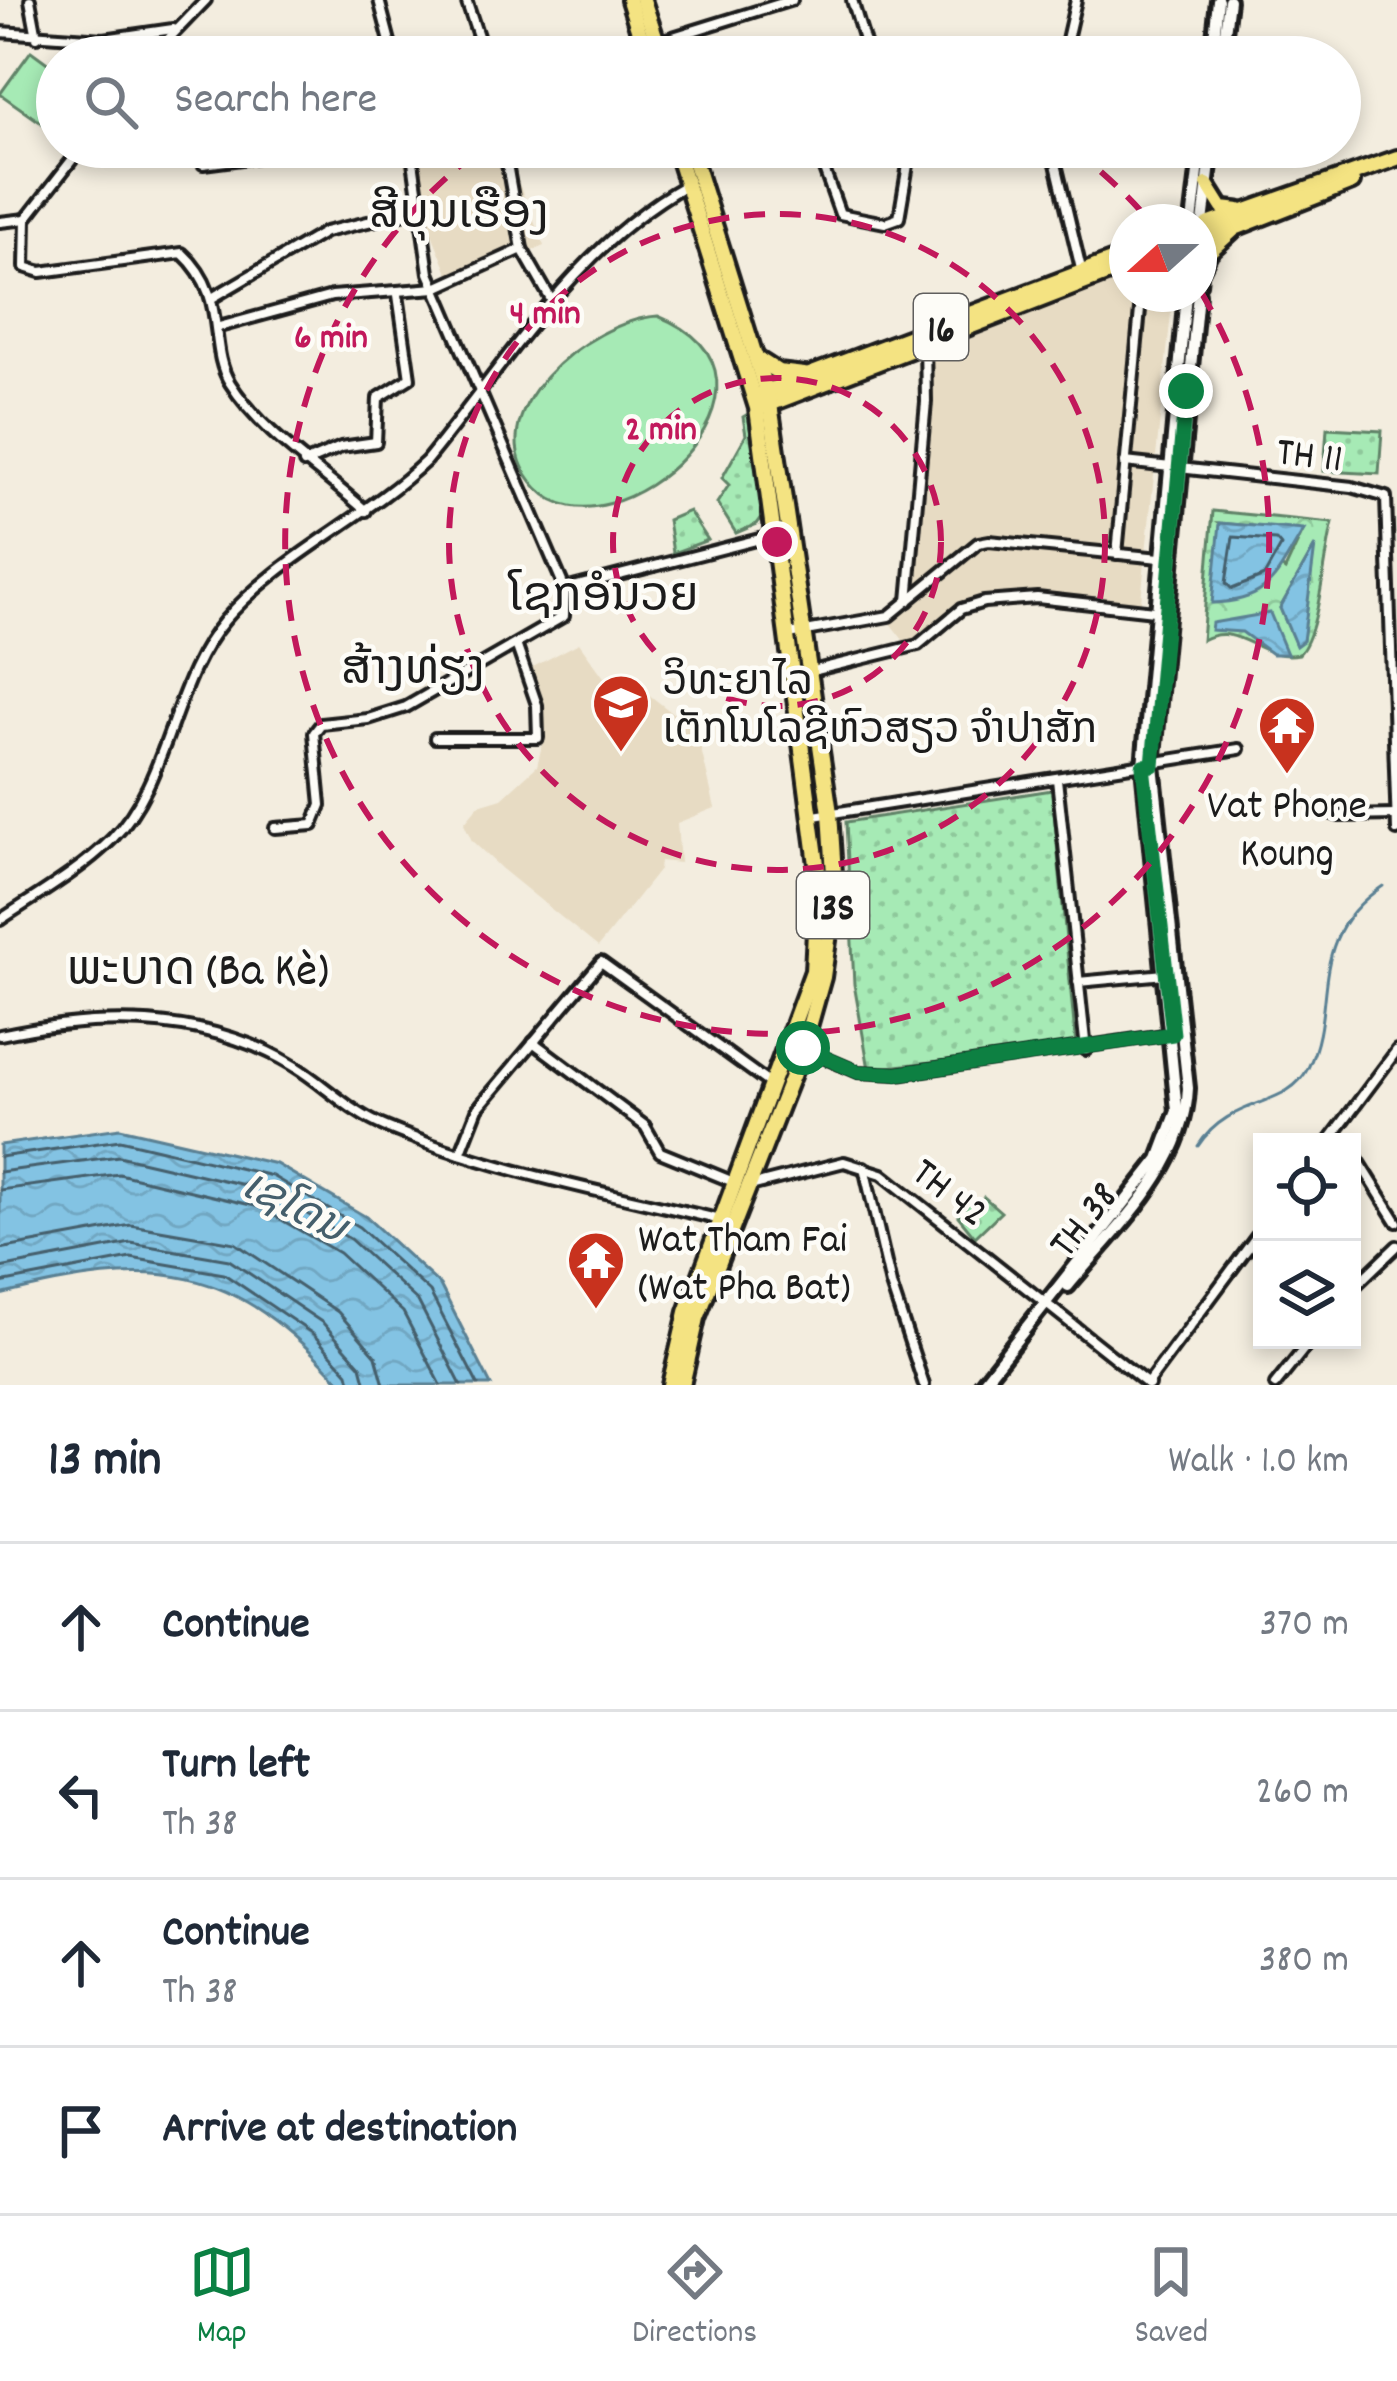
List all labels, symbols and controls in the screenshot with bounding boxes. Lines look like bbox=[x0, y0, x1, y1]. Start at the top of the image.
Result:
search box bbox=[36, 36, 1361, 168]
icon: search bbox=[78, 69, 144, 135]
text: Search here bbox=[174, 70, 377, 134]
district label: ສີບຸນເຮືອງ bbox=[369, 183, 549, 252]
north arrow bbox=[1109, 204, 1217, 312]
text: 4 min bbox=[509, 290, 581, 342]
road number: 16 bbox=[914, 294, 968, 360]
text: 6 min bbox=[294, 314, 368, 366]
route end bbox=[1159, 364, 1213, 418]
text: 2 min bbox=[625, 406, 697, 458]
street label: TH 11 bbox=[1273, 425, 1346, 493]
centre of rings bbox=[756, 521, 798, 563]
district label: ໂຊກອໍນວຍ bbox=[507, 566, 699, 635]
district label: ສ້າງທ່ຽງ bbox=[341, 639, 485, 708]
place label: ວິທະຍາໄລ ເຕັກໂນໂລຊີຫົວສຽວ ຈຳປາສັກ bbox=[663, 656, 1097, 764]
school or university icon: ວິທະຍາໄລ ເຕັກໂນໂລຊີຫົວສຽວ ຈຳປາສັກ bbox=[590, 672, 652, 754]
temple icon: Vat Phone Koung bbox=[1256, 694, 1318, 776]
place label: Vat Phone Koung bbox=[1207, 779, 1367, 887]
road number: 13S bbox=[797, 872, 869, 938]
district label: ພະບາດ (Ba Kè) bbox=[67, 940, 329, 1009]
route start bbox=[776, 1021, 830, 1075]
map controls bbox=[1253, 1133, 1361, 1349]
button: locate bbox=[1253, 1133, 1361, 1241]
street label: TH 42 bbox=[896, 1146, 999, 1245]
water label: ເຊໂດນ bbox=[230, 1157, 359, 1265]
street label: TH 38 bbox=[1037, 1171, 1136, 1274]
place label: Wat Tham Fai (Wat Pha Bat) bbox=[638, 1213, 851, 1321]
temple icon: Wat Tham Fai (Wat Pha Bat) bbox=[565, 1229, 627, 1311]
button: layers bbox=[1253, 1241, 1361, 1349]
text: 13 min bbox=[48, 1427, 161, 1499]
text: Walk · 1.0 km bbox=[1168, 1436, 1349, 1491]
icon: ahead bbox=[48, 1594, 114, 1660]
text: Continue bbox=[162, 1595, 310, 1659]
text: 370 m bbox=[1260, 1599, 1349, 1654]
text: Turn left bbox=[162, 1735, 310, 1799]
icon: left bbox=[48, 1762, 114, 1828]
text: 260 m bbox=[1256, 1767, 1349, 1822]
text: Th 38 bbox=[162, 1799, 237, 1854]
text: Continue bbox=[162, 1903, 310, 1967]
icon: ahead bbox=[48, 1930, 114, 1996]
text: 380 m bbox=[1259, 1935, 1349, 1990]
text: Th 38 bbox=[162, 1967, 237, 2022]
icon: arrive bbox=[48, 2098, 114, 2164]
text: Arrive at destination bbox=[162, 2099, 517, 2163]
tab: Map bbox=[189, 2239, 255, 2358]
tab: Directions bbox=[632, 2239, 757, 2358]
tab: Saved bbox=[1135, 2239, 1208, 2358]

